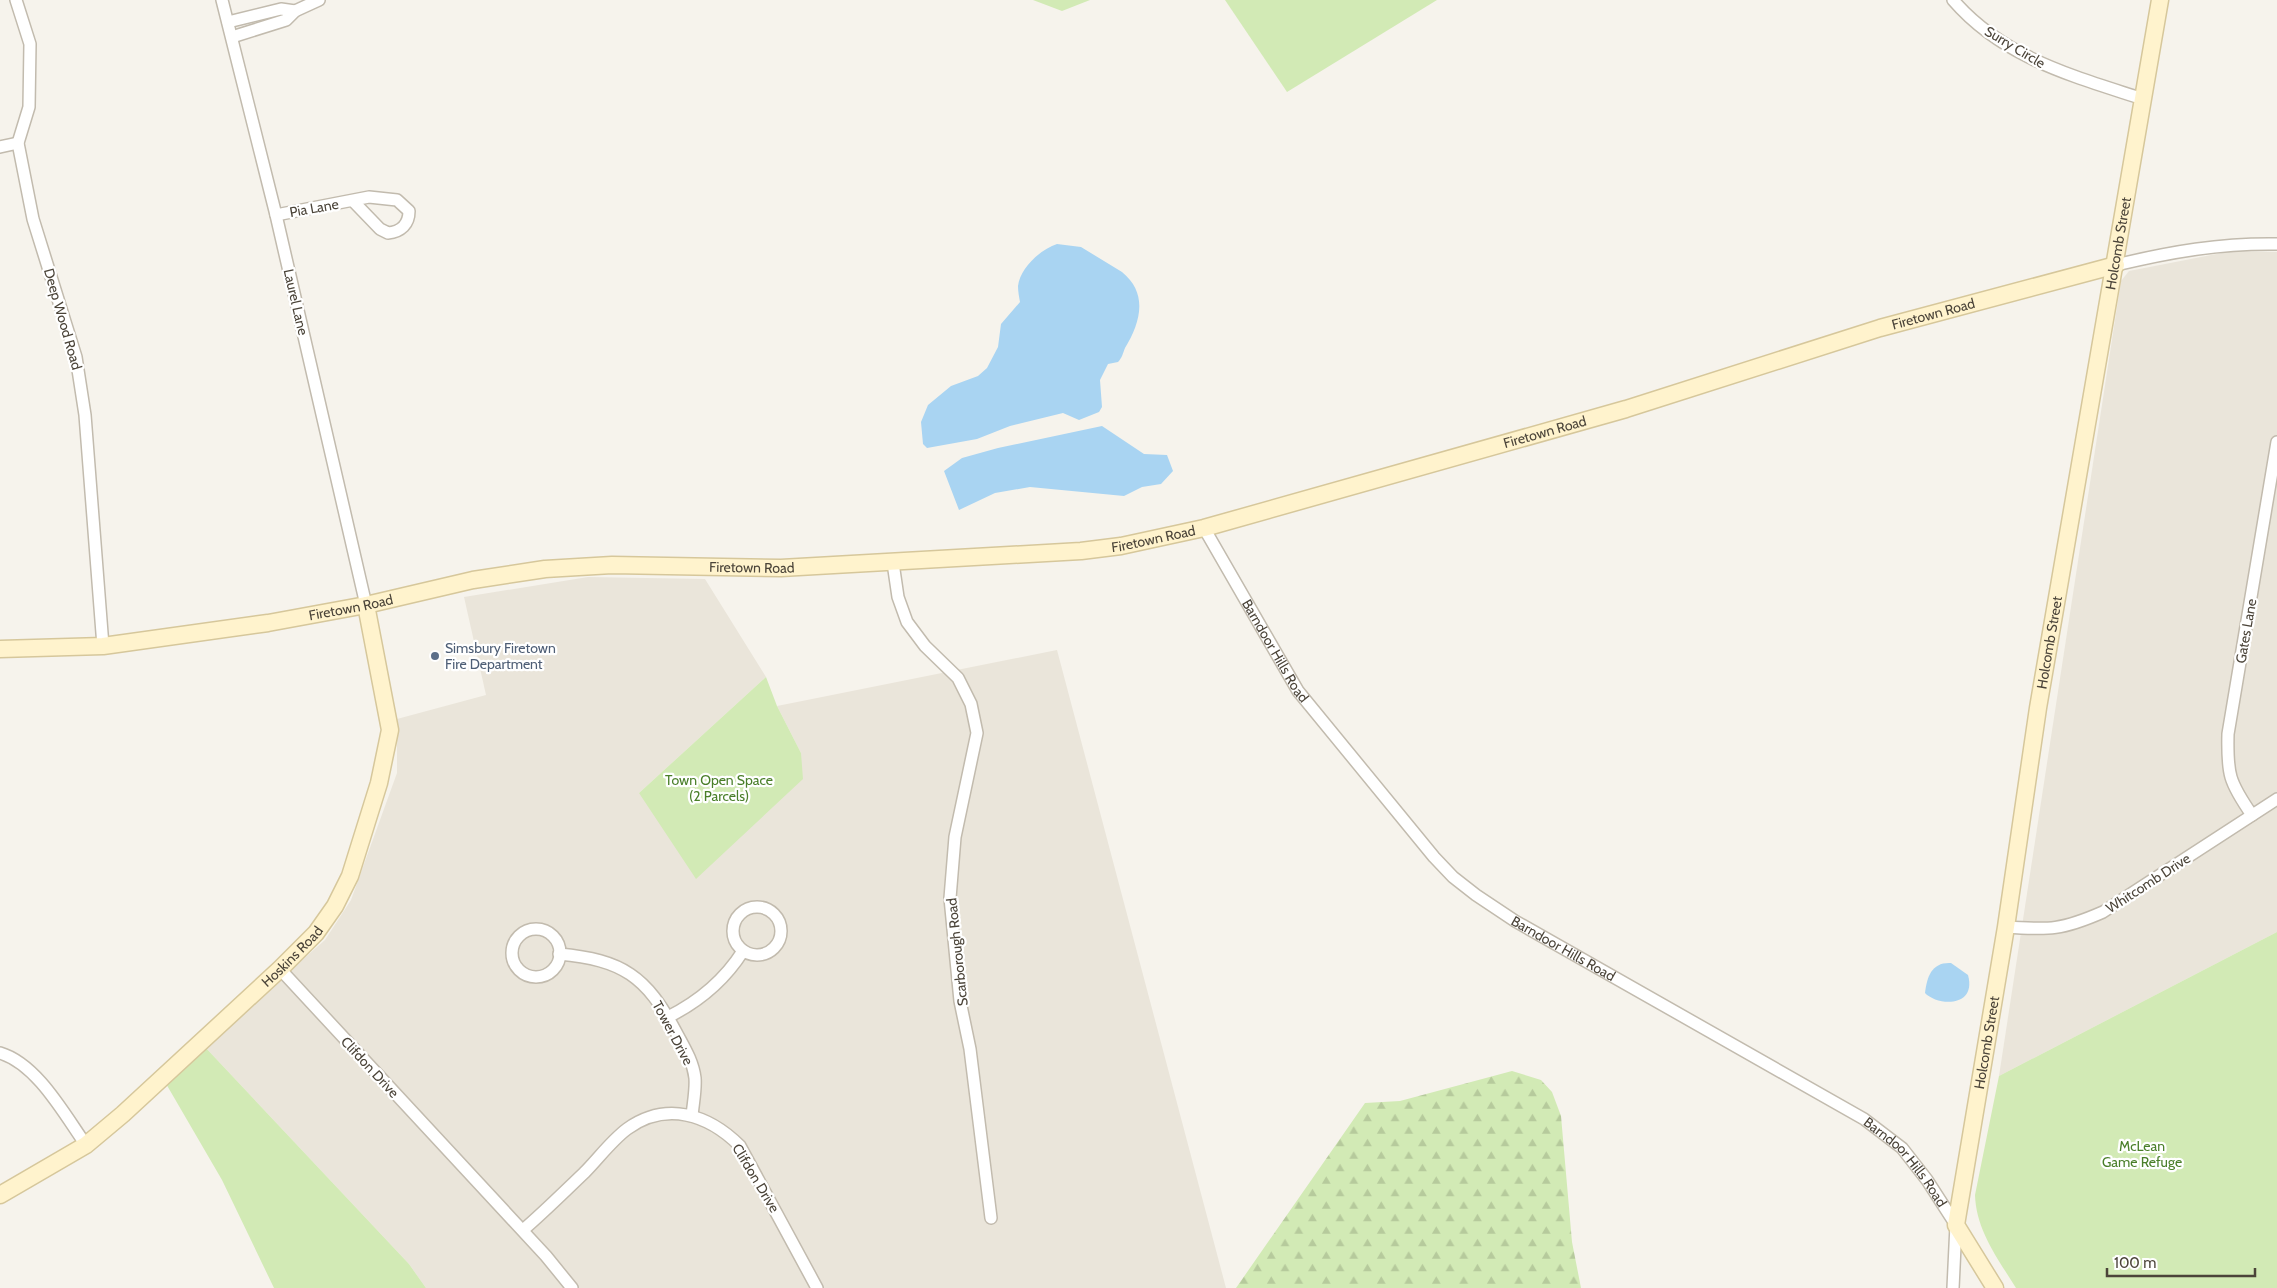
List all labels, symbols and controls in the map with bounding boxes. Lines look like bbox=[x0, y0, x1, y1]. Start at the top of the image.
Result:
street label: Surry Circle bbox=[1981, 22, 2049, 72]
street label: Pia Lane bbox=[288, 195, 340, 221]
street label: Holcomb Street bbox=[2101, 195, 2135, 291]
street label: Deep Wood Road bbox=[40, 266, 86, 372]
street label: Laurel Lane bbox=[280, 267, 312, 337]
street label: Firetown Road bbox=[1890, 294, 1977, 334]
street label: Firetown Road bbox=[1501, 412, 1588, 452]
street label: Firetown Road bbox=[1110, 521, 1197, 556]
street label: Firetown Road bbox=[709, 558, 795, 577]
street label: Firetown Road bbox=[307, 590, 395, 624]
street label: Holcomb Street bbox=[2032, 595, 2066, 690]
street label: Barndoor Hills Road bbox=[1238, 596, 1313, 706]
street label: Gates Lane bbox=[2231, 597, 2261, 665]
place label: Simsbury Firetown Fire Department bbox=[445, 639, 556, 673]
marker: Simsbury Firetown Fire Department bbox=[429, 650, 441, 662]
park label: Town Open Space (2 Parcels) bbox=[665, 771, 773, 805]
street label: Whitcomb Drive bbox=[2102, 849, 2194, 917]
street label: Scarborough Road bbox=[942, 897, 972, 1007]
street label: Barndoor Hills Road bbox=[1508, 912, 1619, 985]
street label: Hoskins Road bbox=[258, 923, 327, 991]
street label: Holcomb Street bbox=[1970, 995, 2003, 1090]
street label: Tower Drive bbox=[649, 998, 697, 1068]
street label: Clifdon Drive bbox=[337, 1033, 403, 1101]
street label: Barndoor Hills Road bbox=[1860, 1113, 1951, 1210]
park label: McLean Game Refuge bbox=[2102, 1137, 2182, 1171]
street label: Clifdon Drive bbox=[728, 1140, 784, 1216]
scale bar bbox=[2107, 1246, 2254, 1278]
text: 100 m bbox=[2114, 1254, 2156, 1272]

